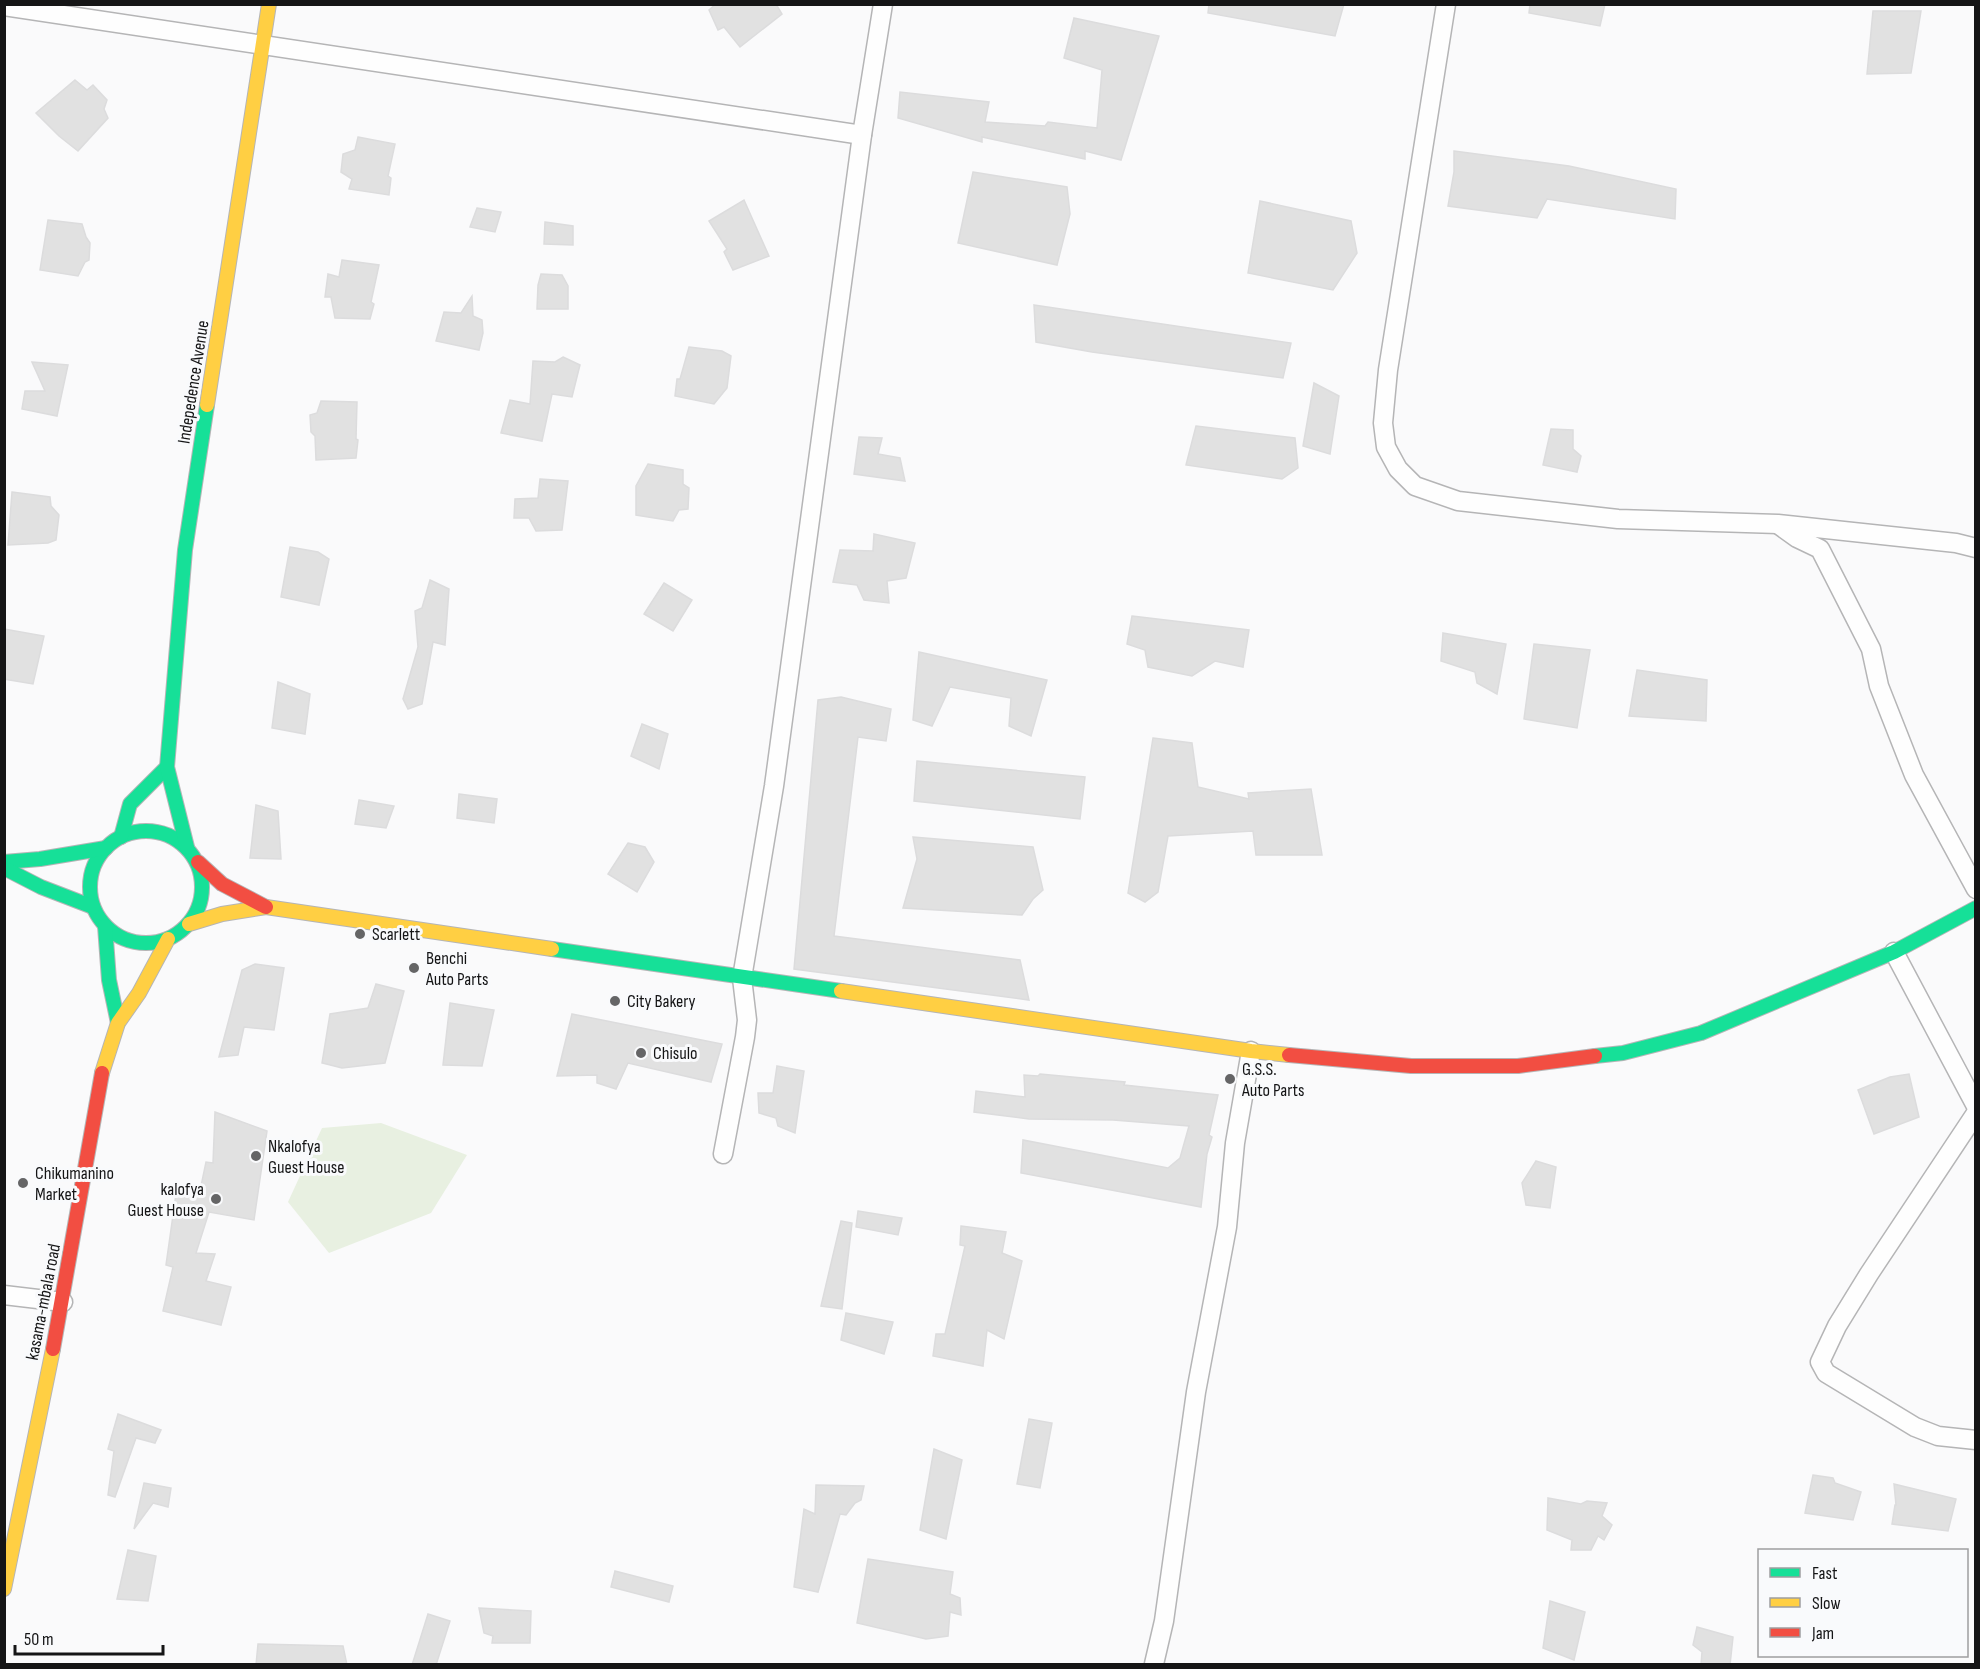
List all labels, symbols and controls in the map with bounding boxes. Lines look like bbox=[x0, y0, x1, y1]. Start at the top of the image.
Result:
street label: Indepedence Avenue bbox=[173, 319, 214, 445]
place label: Scarlett bbox=[372, 924, 421, 945]
marker: Scarlett bbox=[353, 927, 367, 941]
place label: Benchi Auto Parts bbox=[425, 948, 488, 990]
marker: Benchi Auto Parts bbox=[407, 961, 421, 975]
place label: City Bakery bbox=[627, 991, 696, 1012]
marker: City Bakery bbox=[608, 994, 622, 1008]
place label: Chisulo bbox=[653, 1043, 698, 1064]
marker: Chisulo bbox=[634, 1046, 648, 1060]
place label: G.S.S. Auto Parts bbox=[1241, 1059, 1304, 1101]
marker: G.S.S. Auto Parts bbox=[1223, 1072, 1237, 1086]
place label: Nkalofya Guest House bbox=[268, 1136, 344, 1178]
marker: Nkalofya Guest House bbox=[249, 1149, 263, 1163]
place label: Chikumanino Market bbox=[35, 1163, 114, 1205]
marker: Chikumanino Market bbox=[16, 1176, 30, 1190]
place label: kalofya Guest House bbox=[128, 1179, 204, 1221]
marker: kalofya Guest House bbox=[209, 1192, 223, 1206]
street label: kasama-mbala road bbox=[22, 1242, 65, 1362]
legend bbox=[1758, 1549, 1968, 1657]
text: Fast bbox=[1812, 1563, 1838, 1584]
text: Slow bbox=[1812, 1593, 1841, 1614]
scale bar bbox=[15, 1618, 164, 1656]
text: Jam bbox=[1811, 1623, 1834, 1644]
text: 50 m bbox=[24, 1629, 54, 1650]

